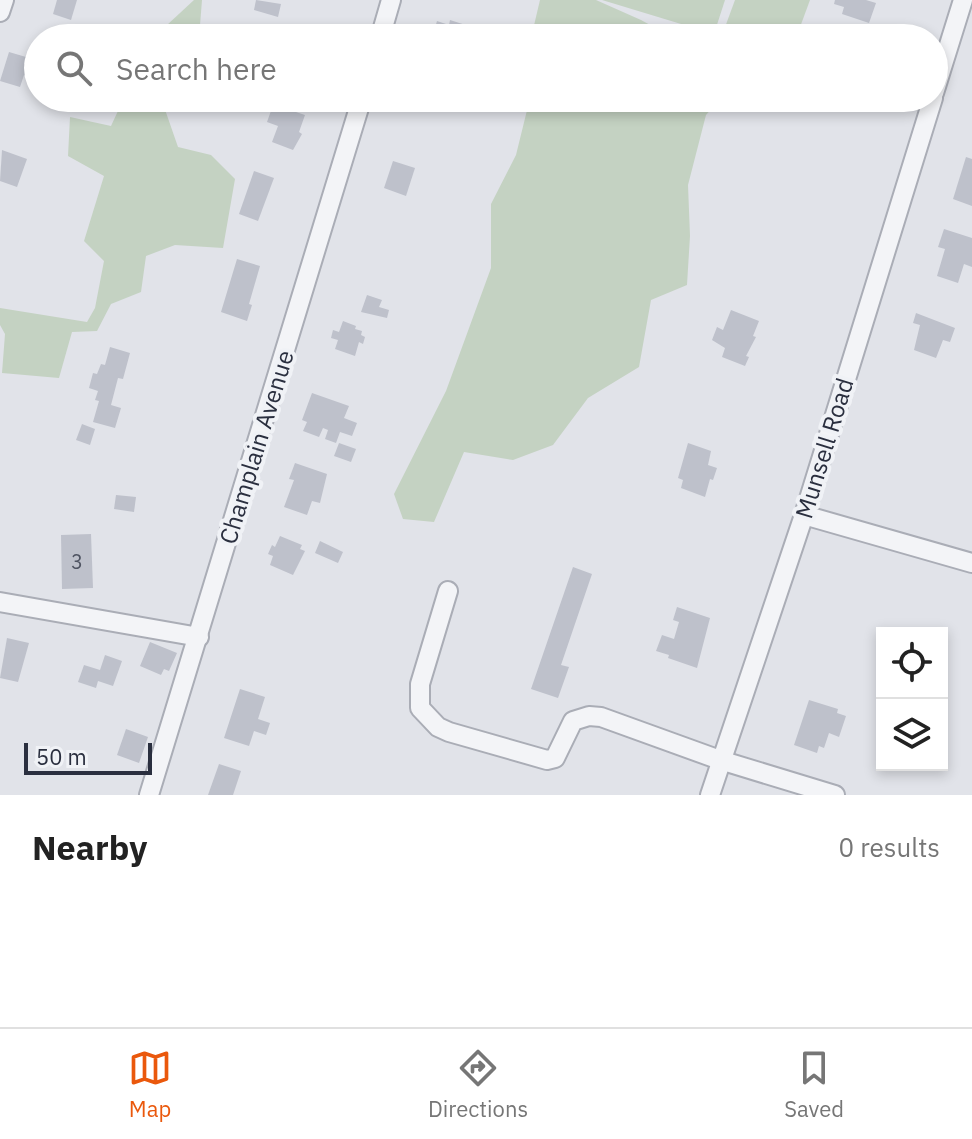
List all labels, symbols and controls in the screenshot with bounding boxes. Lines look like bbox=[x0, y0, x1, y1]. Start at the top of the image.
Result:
search box bbox=[24, 24, 948, 112]
icon: search bbox=[52, 46, 96, 90]
text: Search here bbox=[116, 49, 277, 88]
street label: Champlain Avenue bbox=[211, 346, 301, 548]
street label: Munsell Road bbox=[787, 374, 861, 522]
house number: 3 bbox=[71, 548, 83, 575]
map controls bbox=[876, 627, 948, 771]
button: locate bbox=[876, 627, 948, 699]
button: layers bbox=[876, 699, 948, 771]
scale bar bbox=[24, 739, 152, 775]
text: 50 m bbox=[36, 742, 87, 771]
text: Nearby bbox=[32, 825, 147, 869]
text: 0 results bbox=[838, 830, 940, 864]
tab: Map bbox=[128, 1046, 172, 1123]
tab: Directions bbox=[428, 1046, 528, 1123]
tab: Saved bbox=[784, 1046, 844, 1123]

